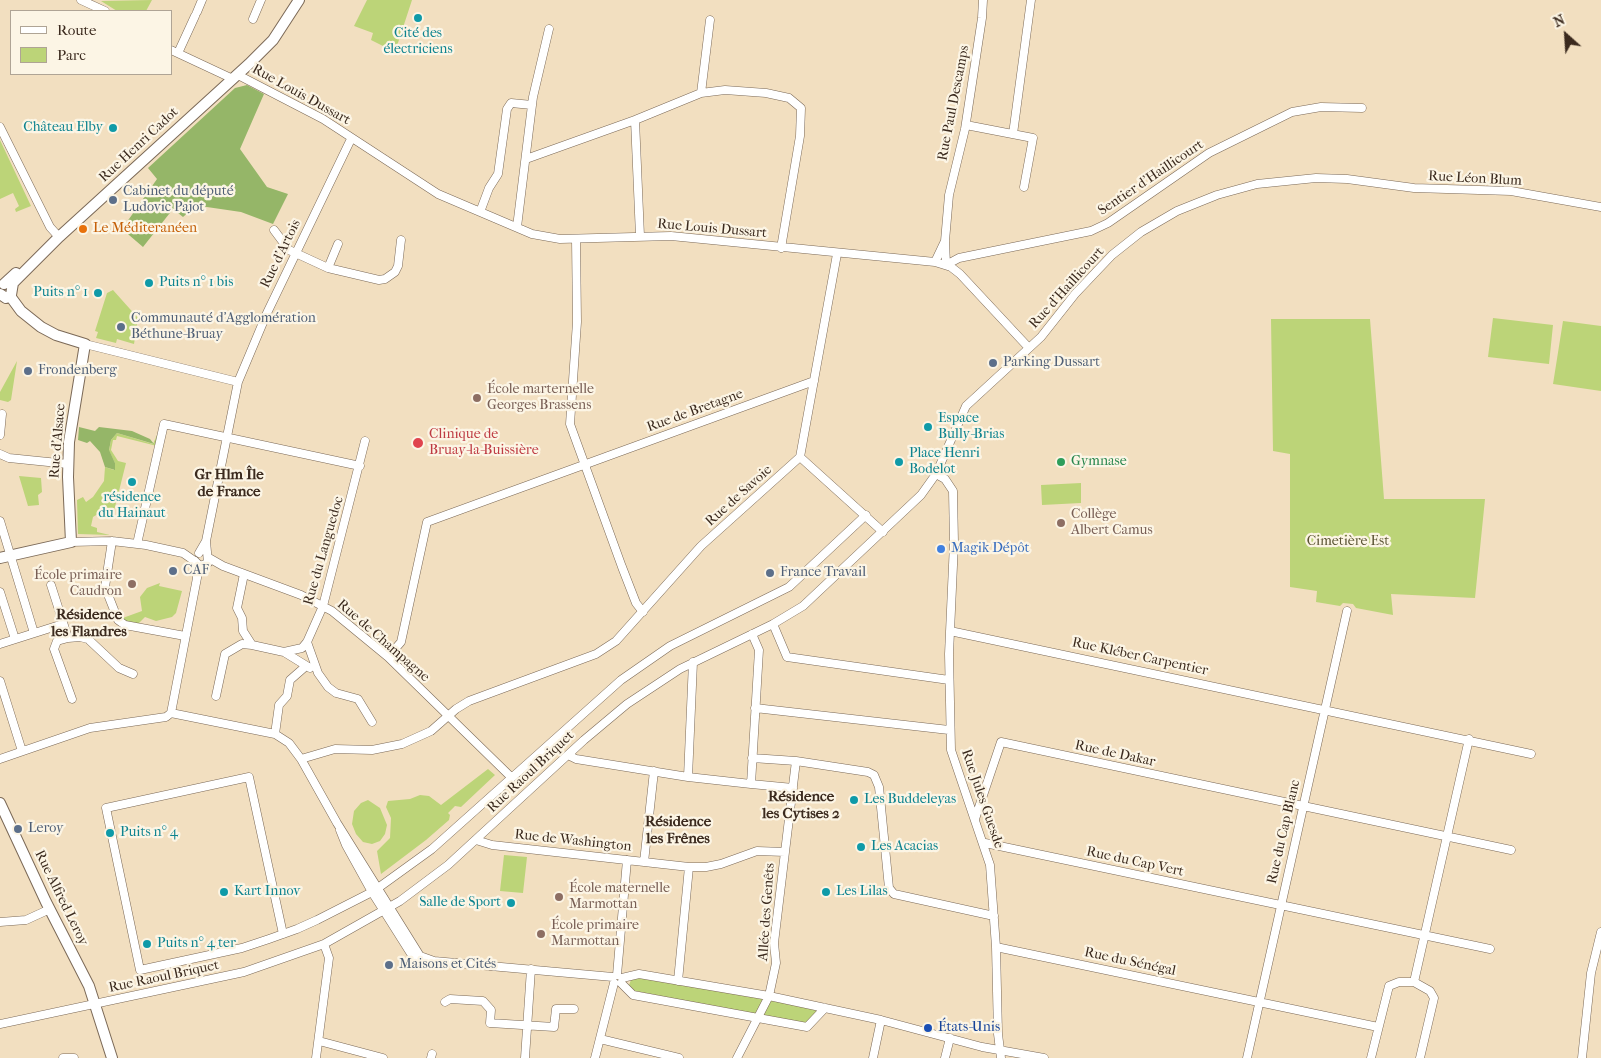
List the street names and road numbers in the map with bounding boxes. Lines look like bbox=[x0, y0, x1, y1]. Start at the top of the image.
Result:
street label: Rue Paul Descamps bbox=[935, 44, 973, 162]
street label: Rue Louis Dussart bbox=[249, 61, 353, 129]
street label: Rue Henri Cadot bbox=[96, 104, 182, 186]
street label: Sentier d'Haillicourt bbox=[1095, 137, 1207, 219]
street label: Rue Léon Blum bbox=[1428, 168, 1522, 190]
street label: Rue Louis Dussart bbox=[657, 216, 767, 242]
street label: Rue d'Artois bbox=[257, 217, 305, 291]
street label: Rue d'Haillicourt bbox=[1026, 244, 1108, 332]
street label: Rue de Bretagne bbox=[645, 386, 745, 436]
street label: Rue d'Alsace bbox=[46, 403, 70, 479]
street label: Rue de Savoie bbox=[702, 462, 776, 530]
street label: Rue du Languedoc bbox=[300, 495, 348, 607]
street label: Rue de Champagne bbox=[333, 596, 433, 686]
street label: Rue Kléber Carpentier bbox=[1071, 634, 1209, 680]
street label: Rue Raoul Briquet bbox=[484, 728, 578, 816]
street label: Rue de Dakar bbox=[1073, 737, 1157, 771]
street label: Rue Jules Guesde bbox=[957, 747, 1007, 851]
street label: Rue du Cap Blanc bbox=[1264, 778, 1304, 886]
street label: Rue de Washington bbox=[514, 827, 632, 855]
street label: Rue du Cap Vert bbox=[1085, 843, 1185, 881]
street label: Rue Alfred Leroy bbox=[31, 848, 91, 948]
street label: Allée des Genêts bbox=[755, 862, 779, 962]
street label: Rue du Sénégal bbox=[1083, 944, 1177, 980]
street label: Rue Raoul Briquet bbox=[107, 957, 221, 997]

